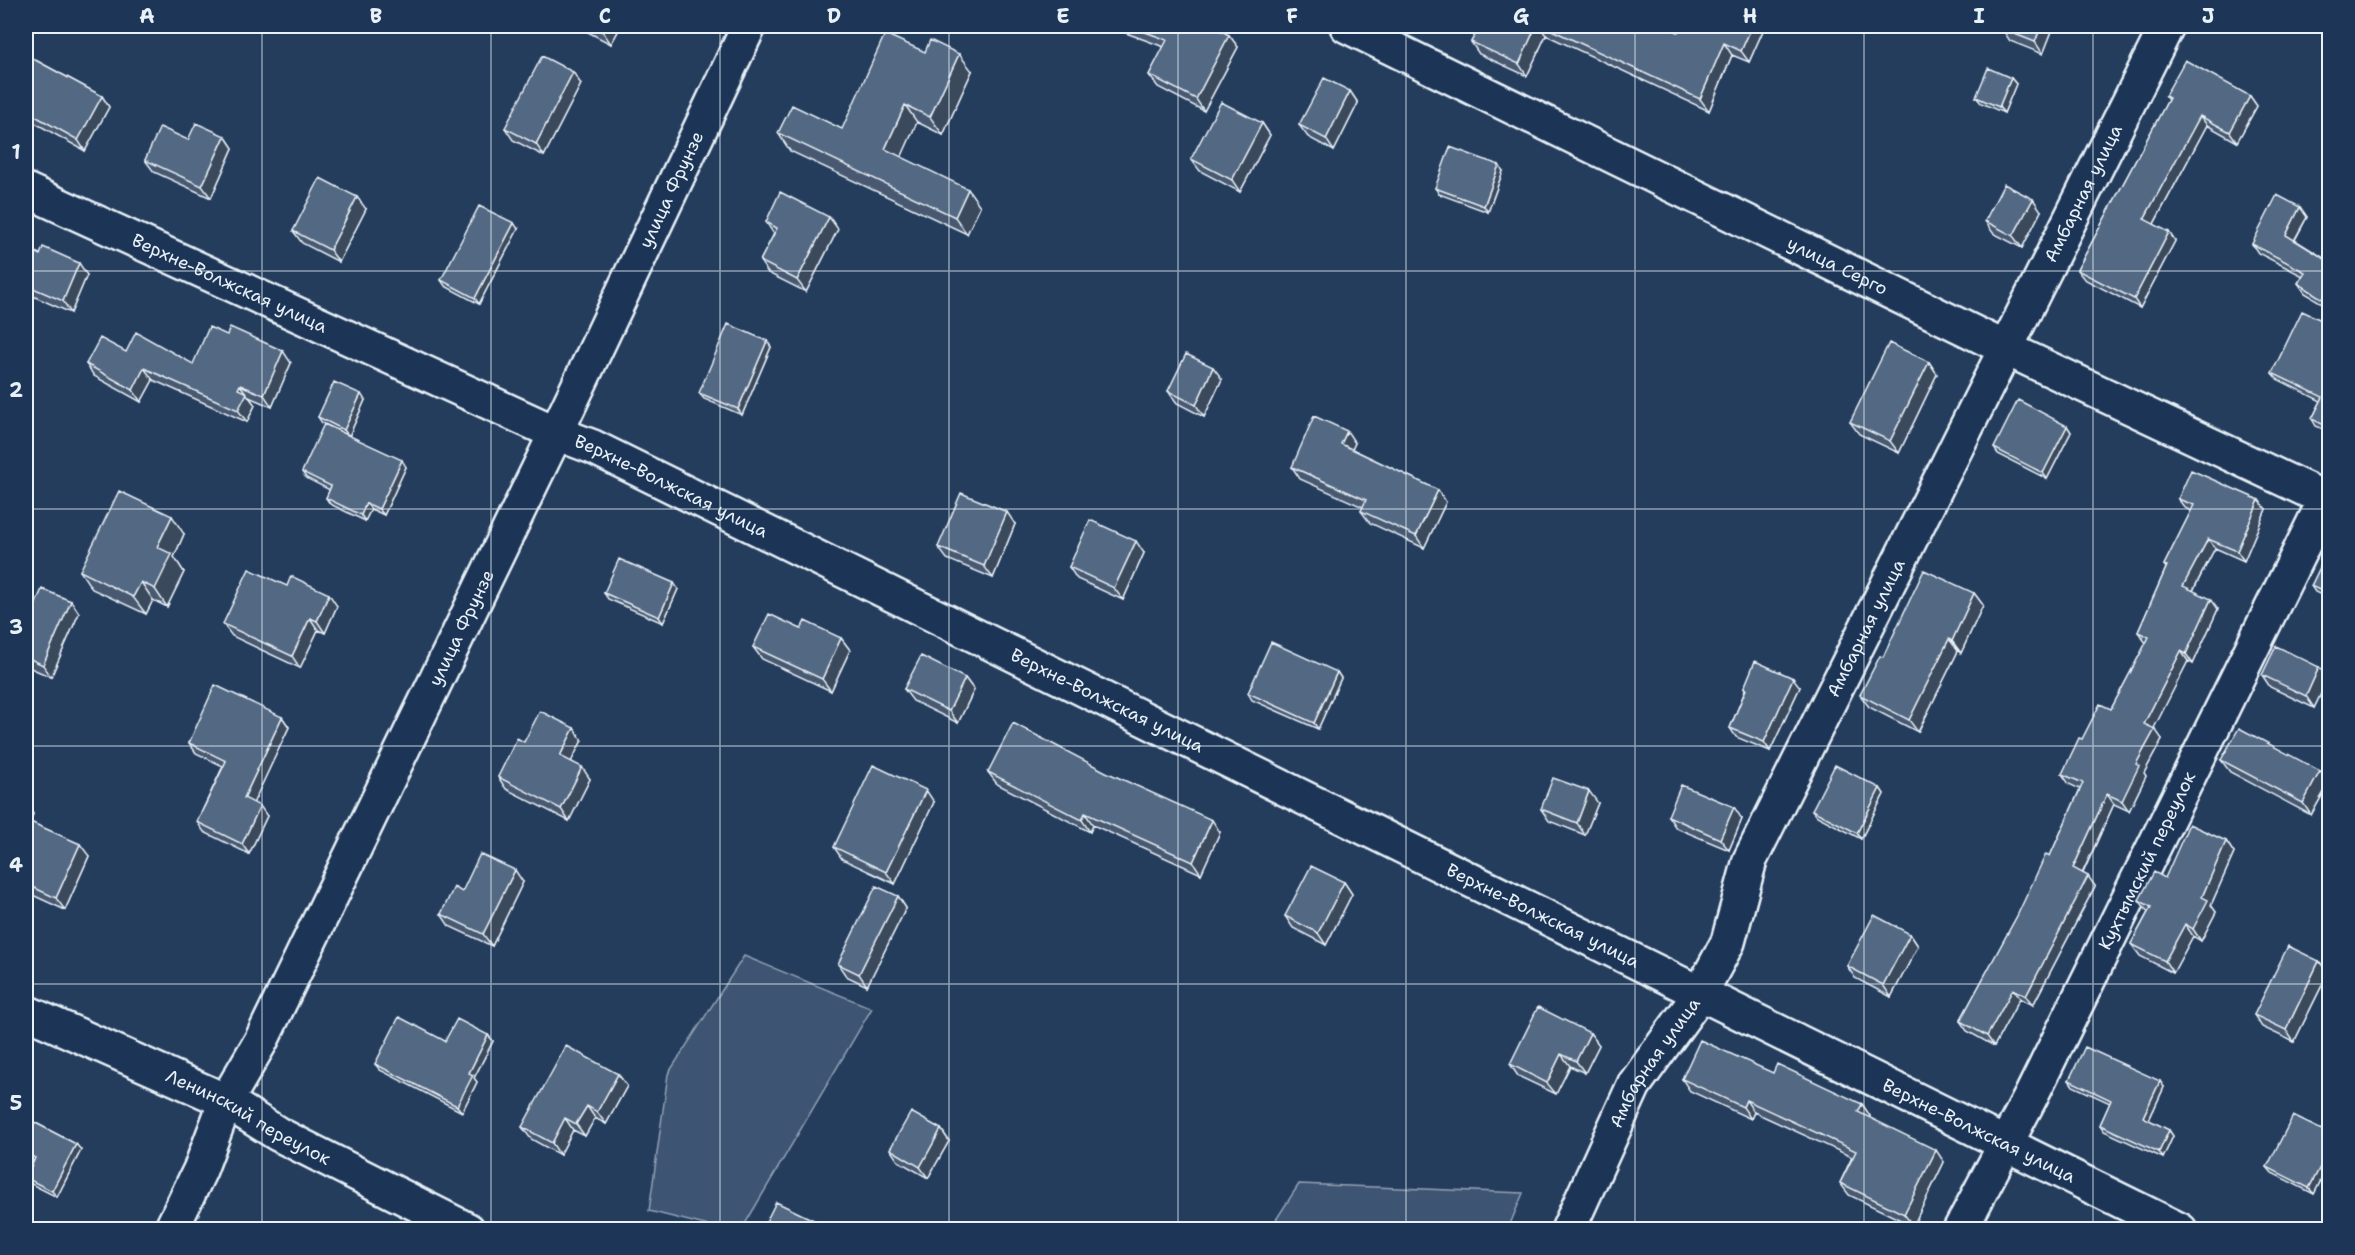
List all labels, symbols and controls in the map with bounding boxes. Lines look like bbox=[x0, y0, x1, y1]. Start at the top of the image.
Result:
text: A bbox=[139, 3, 155, 29]
text: B bbox=[370, 3, 382, 29]
text: C bbox=[599, 3, 611, 29]
text: D bbox=[827, 3, 841, 29]
text: E bbox=[1056, 3, 1070, 29]
text: F bbox=[1286, 3, 1298, 29]
text: G bbox=[1513, 3, 1529, 29]
text: H bbox=[1743, 3, 1757, 29]
text: I bbox=[1973, 3, 1985, 29]
text: J bbox=[2202, 3, 2215, 29]
street label: Амбарная улица bbox=[2039, 120, 2128, 266]
street label: улица Фрунзе bbox=[633, 127, 709, 252]
text: 1 bbox=[11, 139, 21, 165]
street label: Верхне-Волжская улица bbox=[128, 228, 331, 339]
street label: улица Серго bbox=[1783, 231, 1892, 301]
text: 2 bbox=[9, 377, 23, 403]
street label: Верхне-Волжская улица bbox=[571, 429, 772, 543]
street label: Амбарная улица bbox=[1821, 555, 1911, 701]
street label: улица Фрунзе bbox=[423, 566, 500, 690]
text: 3 bbox=[9, 614, 23, 640]
street label: Верхне-Волжская улица bbox=[1007, 643, 1208, 758]
street label: Кухтымский переулок bbox=[2093, 767, 2201, 954]
text: 4 bbox=[9, 852, 23, 878]
street label: Верхне-Волжская улица bbox=[1442, 858, 1644, 974]
street label: Амбарная улица bbox=[1604, 993, 1706, 1132]
street label: Ленинский переулок bbox=[162, 1064, 335, 1171]
street label: Верхне-Волжская улица bbox=[1878, 1073, 2079, 1189]
text: 5 bbox=[10, 1090, 22, 1116]

